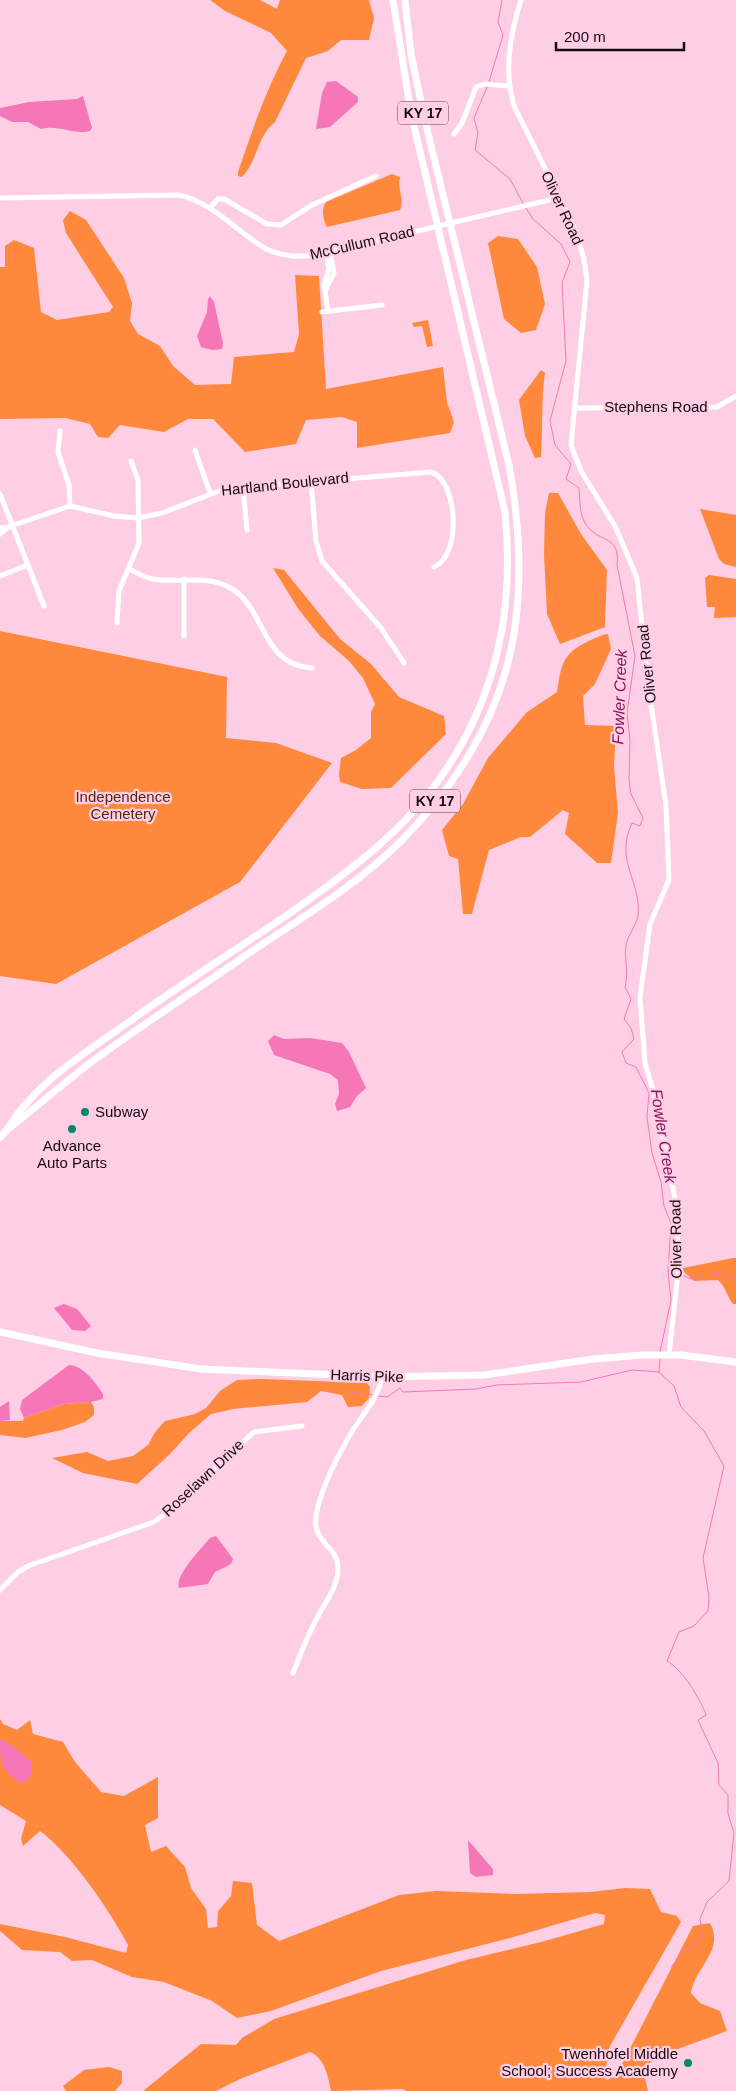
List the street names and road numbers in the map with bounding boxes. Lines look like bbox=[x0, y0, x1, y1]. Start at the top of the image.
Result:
road number: KY 17 bbox=[398, 102, 448, 125]
street label: Oliver Road bbox=[538, 168, 587, 247]
street label: McCullum Road bbox=[308, 222, 416, 263]
street label: Stephens Road bbox=[604, 398, 708, 415]
street label: Hartland Boulevard bbox=[220, 468, 350, 499]
street label: Oliver Road bbox=[634, 624, 659, 704]
road number: KY 17 bbox=[410, 789, 460, 812]
street label: Oliver Road bbox=[666, 1199, 685, 1279]
street label: Harris Pike bbox=[330, 1366, 404, 1385]
street label: Roselawn Drive bbox=[158, 1436, 247, 1520]

